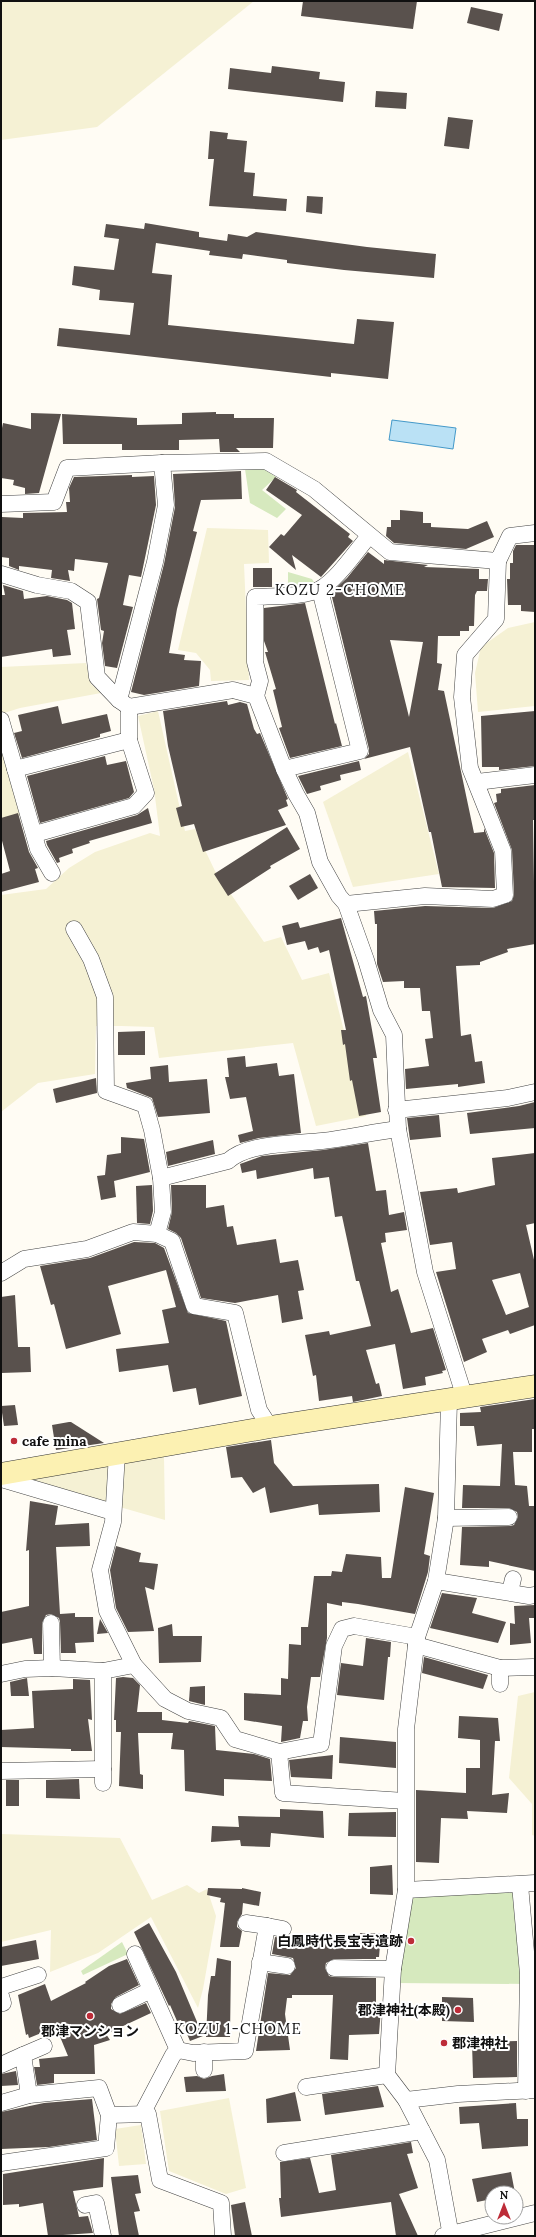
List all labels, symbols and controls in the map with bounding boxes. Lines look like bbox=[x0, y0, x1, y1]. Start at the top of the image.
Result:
district label: KOZU 2-CHOME bbox=[275, 580, 405, 599]
place label: cafe mina bbox=[22, 1432, 87, 1450]
marker: cafe mina bbox=[9, 1436, 19, 1446]
place label: 白鳳時代長宝寺遺跡 bbox=[277, 1932, 403, 1950]
marker: 白鳳時代長宝寺遺跡 bbox=[406, 1936, 416, 1946]
place label: 郡津神社(本殿) bbox=[358, 2001, 450, 2019]
marker: 郡津神社(本殿) bbox=[453, 2005, 463, 2015]
marker: 郡津マンション bbox=[85, 2011, 95, 2021]
district label: KOZU 1-CHOME bbox=[174, 2019, 302, 2038]
place label: 郡津マンション bbox=[41, 2022, 139, 2040]
place label: 郡津神社 bbox=[452, 2034, 508, 2052]
marker: 郡津神社 bbox=[439, 2038, 449, 2048]
north arrow bbox=[484, 2185, 524, 2225]
text: N bbox=[500, 2188, 509, 2202]

